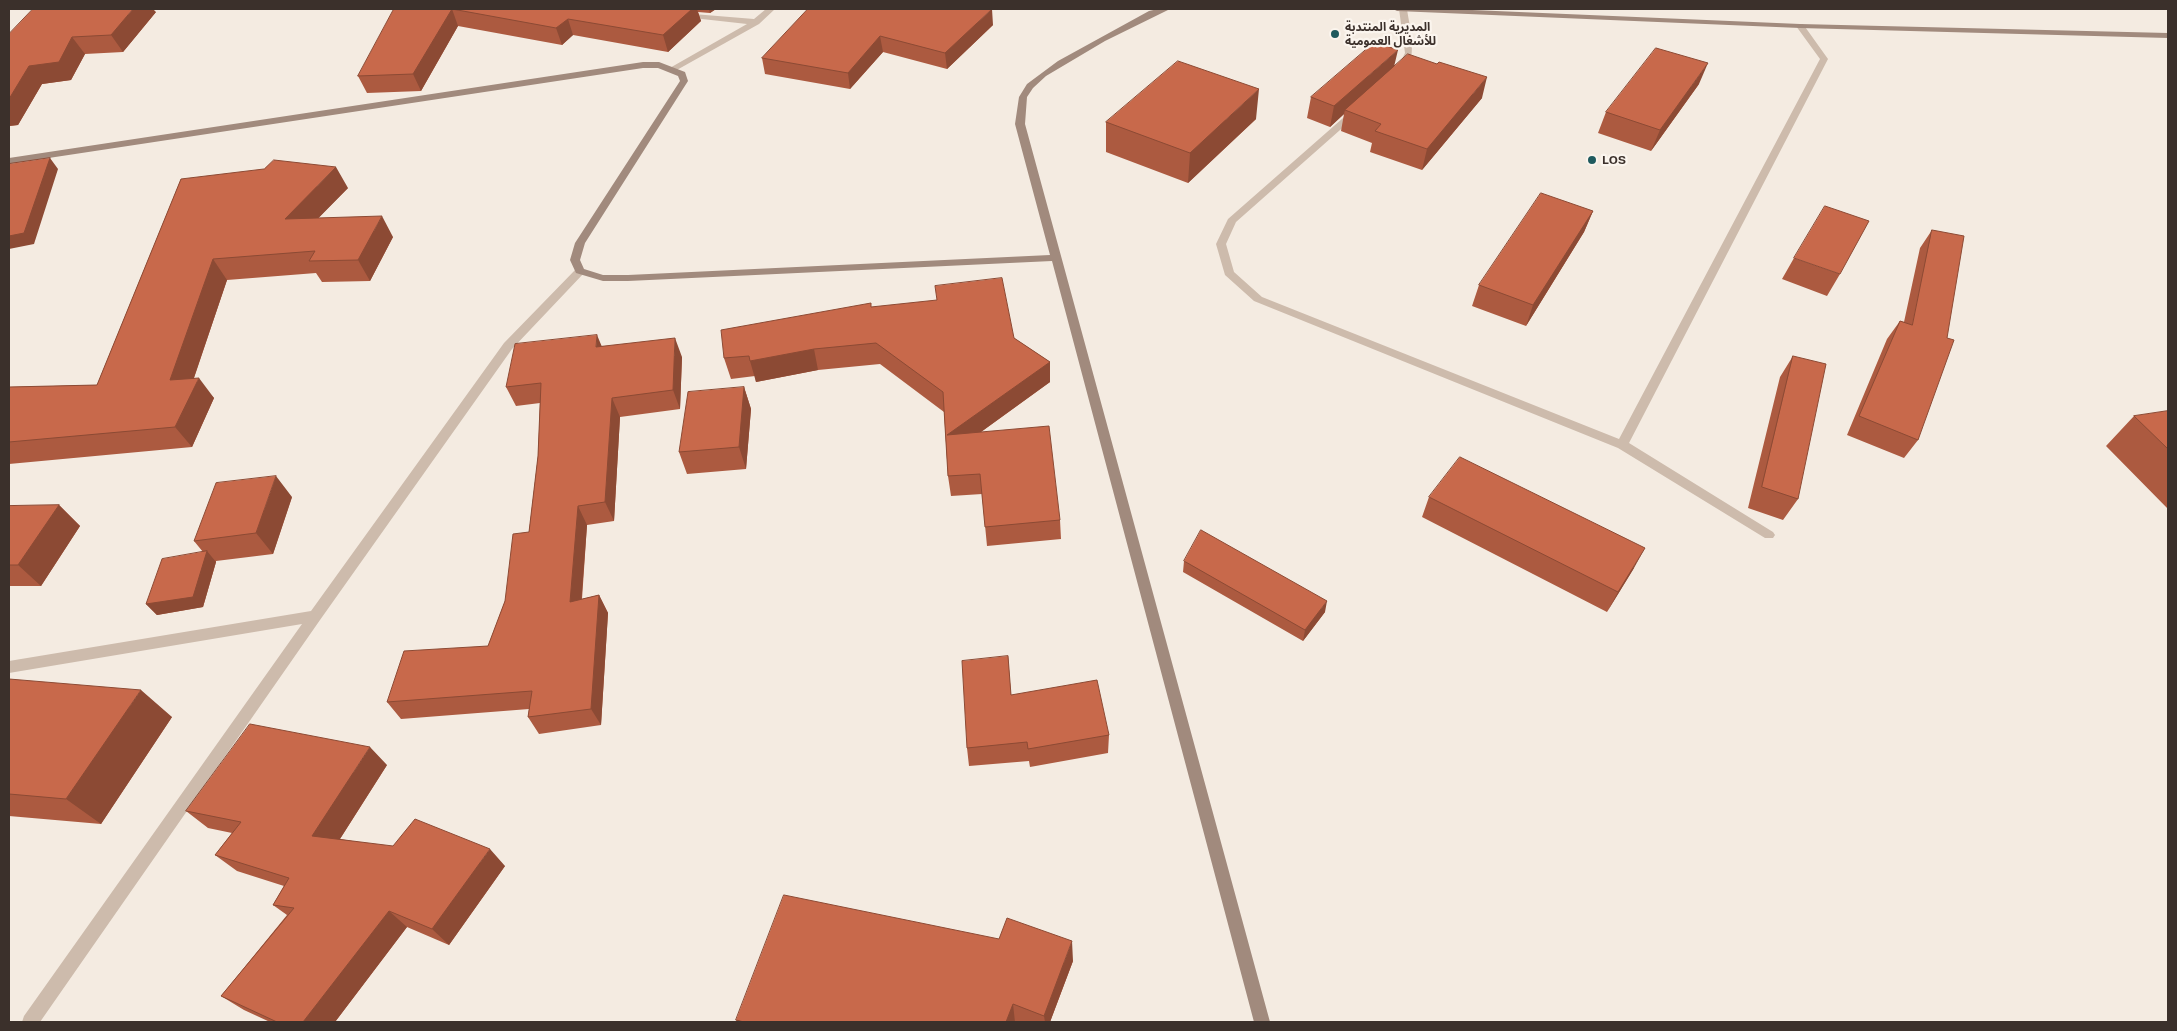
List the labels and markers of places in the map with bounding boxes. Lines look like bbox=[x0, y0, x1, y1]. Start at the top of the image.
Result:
place label: المديرية المنتدبة للأشغال العمومية bbox=[1345, 20, 1436, 48]
marker: المديرية المنتدبة للأشغال العمومية bbox=[1329, 28, 1341, 40]
place label: LOS bbox=[1602, 153, 1626, 167]
marker: LOS bbox=[1586, 154, 1598, 166]

